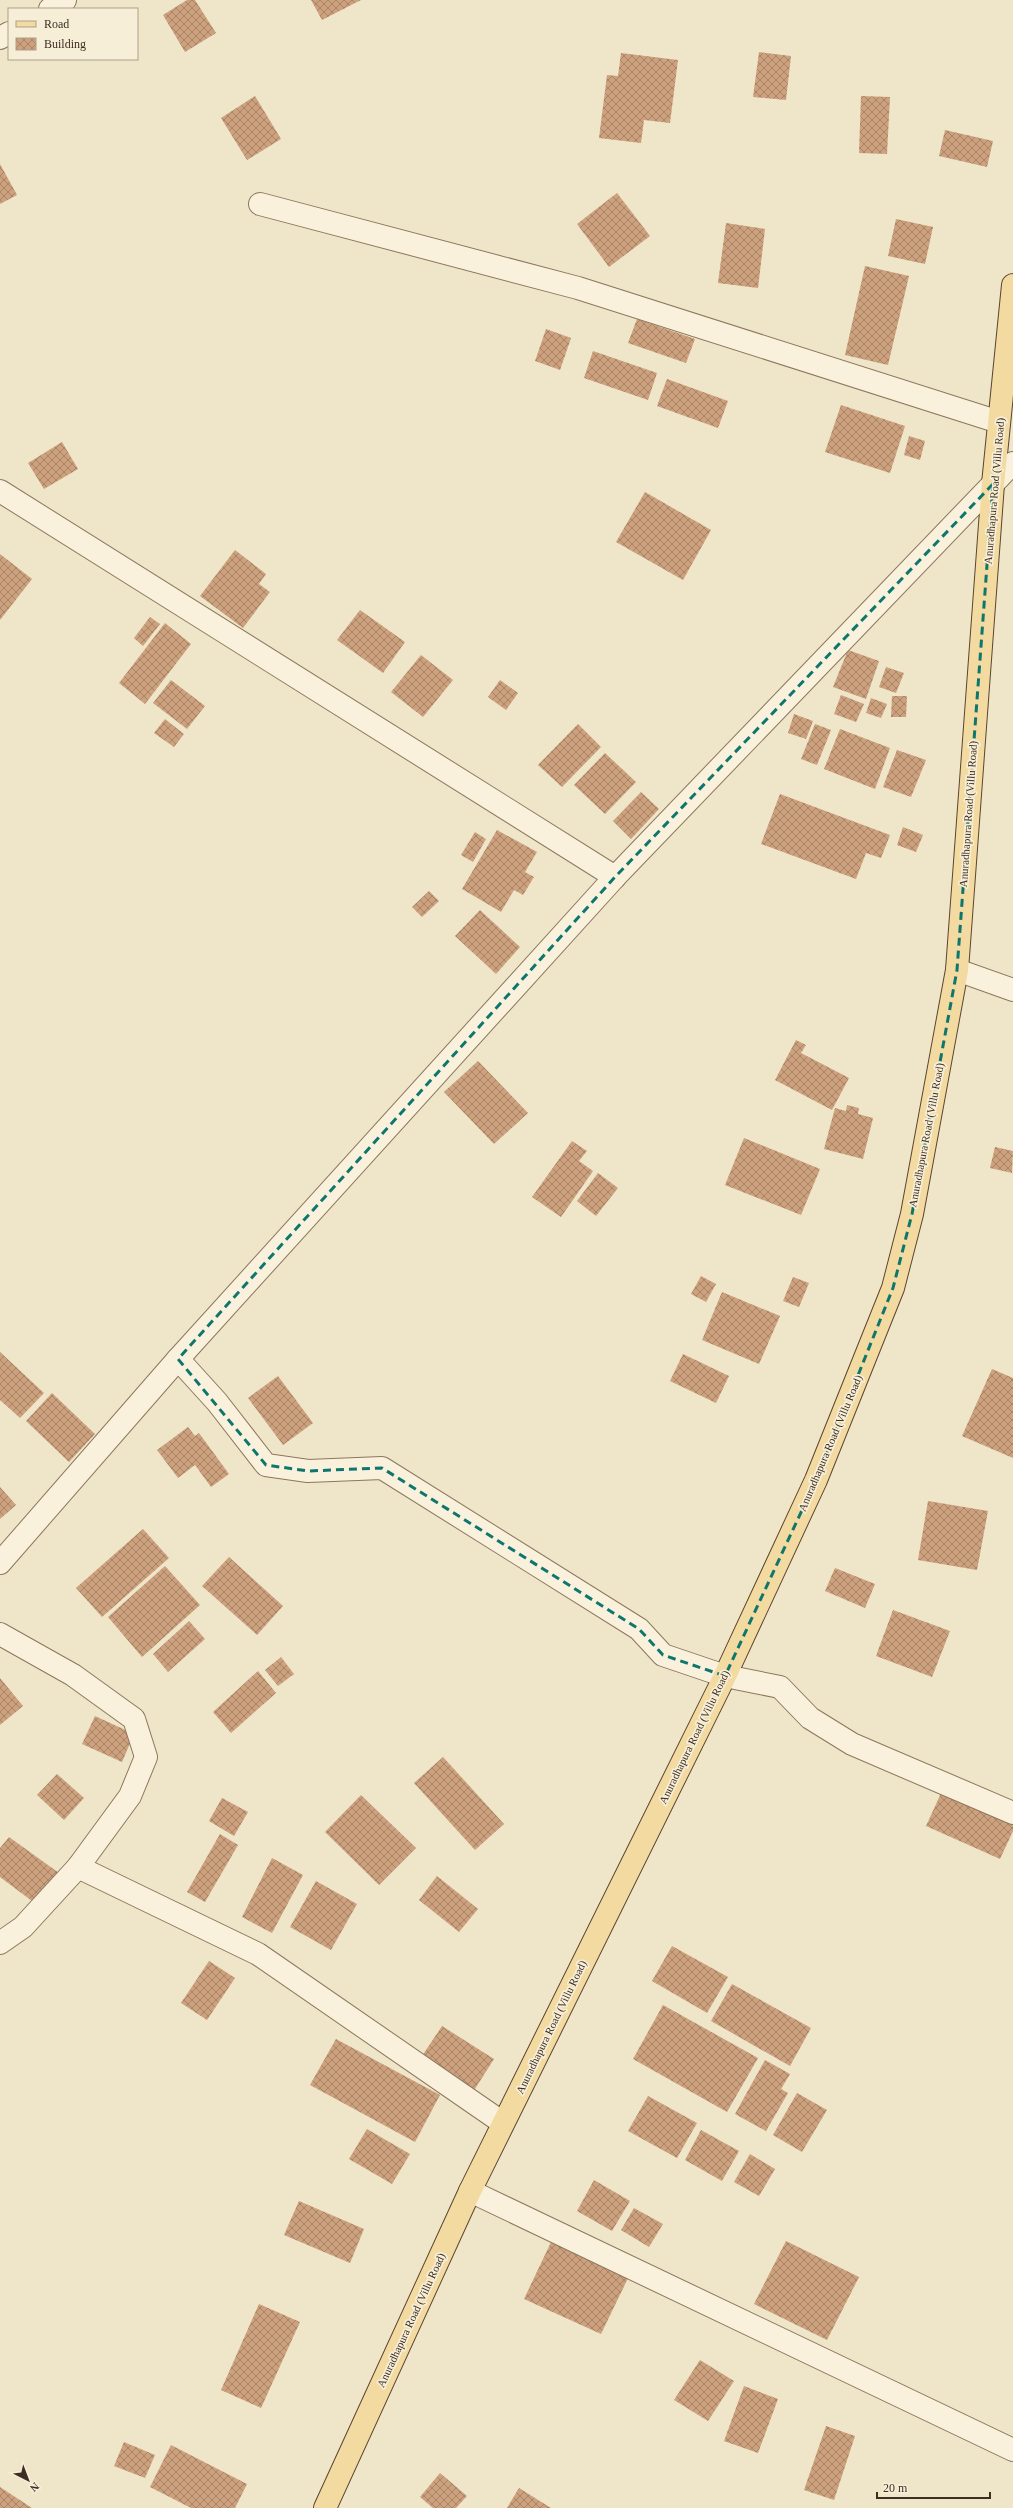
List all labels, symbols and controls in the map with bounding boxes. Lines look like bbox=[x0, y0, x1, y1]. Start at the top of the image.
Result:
legend bbox=[8, 8, 138, 60]
text: Road bbox=[44, 17, 69, 31]
text: Building bbox=[44, 37, 86, 51]
street label: Anuradhapura Road (Villu Road) bbox=[982, 417, 1007, 565]
street label: Anuradhapura Road (Villu Road) bbox=[957, 740, 980, 888]
street label: Anuradhapura Road (Villu Road) bbox=[906, 1061, 947, 1208]
street label: Anuradhapura Road (Villu Road) bbox=[796, 1373, 865, 1513]
street label: Anuradhapura Road (Villu Road) bbox=[656, 1668, 733, 1806]
street label: Anuradhapura Road (Villu Road) bbox=[513, 1958, 590, 2096]
street label: Anuradhapura Road (Villu Road) bbox=[375, 2251, 449, 2390]
north arrow bbox=[8, 2460, 48, 2500]
scale bar bbox=[877, 2474, 990, 2500]
text: N bbox=[28, 2480, 42, 2495]
text: 20 m bbox=[883, 2481, 908, 2495]

